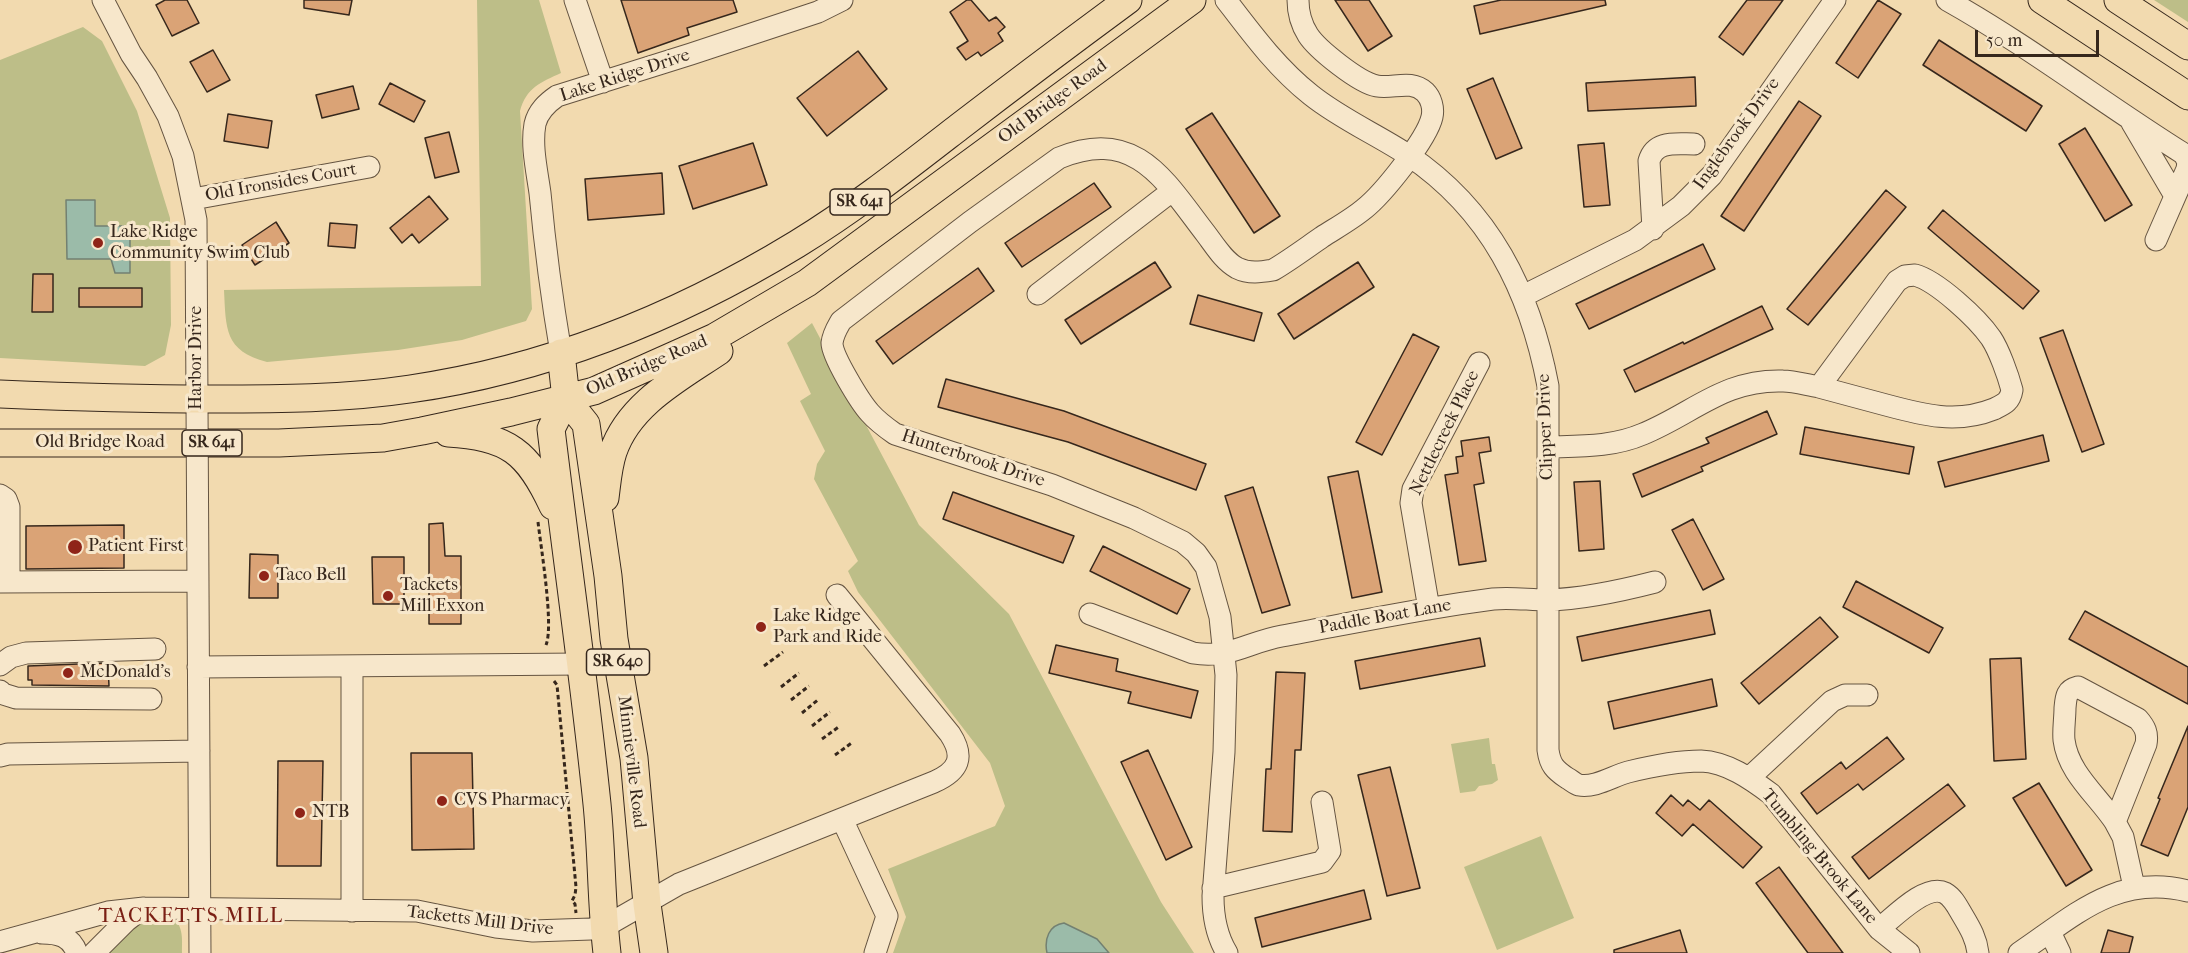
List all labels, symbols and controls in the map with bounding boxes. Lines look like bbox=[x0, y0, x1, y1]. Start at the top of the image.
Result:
scale bar bbox=[1978, 18, 2102, 56]
text: 50 m bbox=[1986, 30, 2022, 51]
street label: Lake Ridge Drive bbox=[557, 45, 693, 107]
street label: Old Bridge Road bbox=[994, 55, 1112, 149]
street label: Inglebrook Drive bbox=[1689, 74, 1785, 194]
street label: Old Ironsides Court bbox=[204, 159, 358, 207]
road number: SR 641 bbox=[830, 189, 890, 215]
place label: Lake Ridge Community Swim Club bbox=[110, 222, 290, 264]
marker: Lake Ridge Community Swim Club bbox=[91, 236, 105, 250]
street label: Harbor Drive bbox=[186, 306, 208, 410]
street label: Old Bridge Road bbox=[583, 331, 711, 401]
street label: Nettlecreek Place bbox=[1405, 367, 1485, 499]
street label: Clipper Drive bbox=[1533, 373, 1559, 481]
street label: Hunterbrook Drive bbox=[899, 426, 1047, 492]
road number: SR 641 bbox=[182, 430, 242, 456]
street label: Old Bridge Road bbox=[35, 432, 165, 454]
place label: Patient First bbox=[88, 536, 184, 558]
marker: Patient First bbox=[66, 538, 84, 556]
place label: Taco Bell bbox=[276, 565, 346, 587]
marker: Taco Bell bbox=[257, 569, 271, 583]
place label: Tackets Mill Exxon bbox=[400, 575, 485, 618]
marker: Tackets Mill Exxon bbox=[381, 589, 395, 603]
street label: Paddle Boat Lane bbox=[1317, 595, 1453, 639]
place label: Lake Ridge Park and Ride bbox=[773, 606, 882, 648]
marker: Lake Ridge Park and Ride bbox=[754, 620, 768, 634]
road number: SR 640 bbox=[586, 649, 650, 675]
place label: McDonald's bbox=[80, 662, 171, 684]
marker: McDonald's bbox=[61, 666, 75, 680]
street label: Minnieville Road bbox=[612, 694, 650, 830]
street label: Tumbling Brook Lane bbox=[1756, 785, 1882, 929]
place label: CVS Pharmacy bbox=[454, 790, 569, 812]
marker: CVS Pharmacy bbox=[435, 794, 449, 808]
place label: NTB bbox=[312, 802, 350, 824]
marker: NTB bbox=[293, 806, 307, 820]
street label: Tacketts Mill Drive bbox=[405, 901, 555, 941]
district label: TACKETTS MILL bbox=[98, 904, 284, 930]

